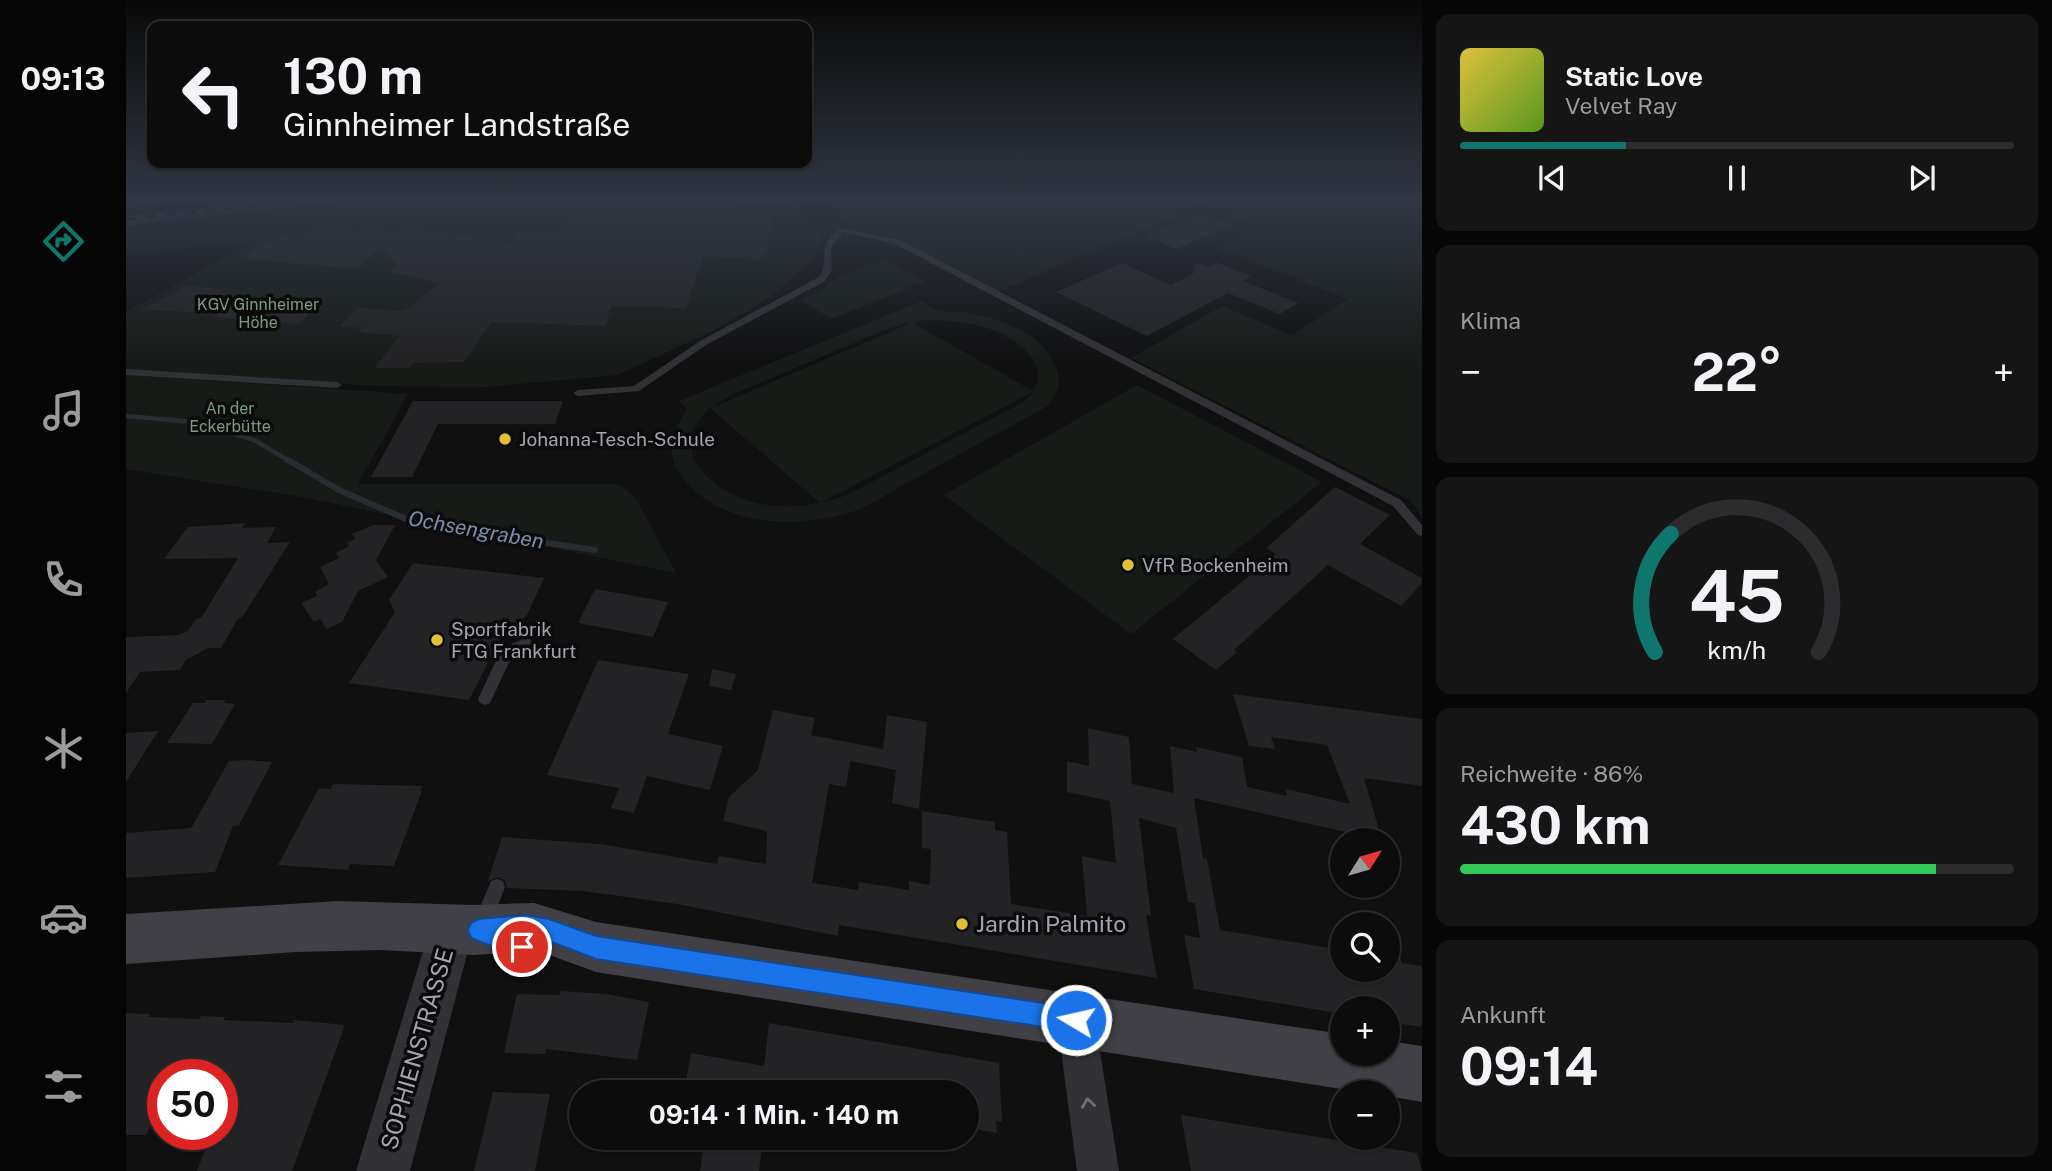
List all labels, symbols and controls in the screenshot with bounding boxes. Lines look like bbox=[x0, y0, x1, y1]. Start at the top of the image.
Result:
text: 130 m bbox=[283, 47, 423, 105]
icon: left bbox=[168, 49, 259, 140]
text: 09:13 bbox=[20, 60, 106, 97]
text: Static Love bbox=[1565, 61, 1703, 92]
text: Velvet Ray bbox=[1565, 92, 1677, 119]
text: Ginnheimer Landstraße bbox=[283, 106, 630, 143]
icon: previous bbox=[1533, 159, 1571, 197]
icon: pause bbox=[1718, 159, 1756, 197]
icon: next bbox=[1903, 159, 1941, 197]
icon: directions bbox=[39, 217, 88, 266]
park label: KGV Ginnheimer Höhe bbox=[197, 295, 319, 332]
text: Klima bbox=[1460, 307, 1521, 334]
text: 22° bbox=[1692, 342, 1782, 403]
text: − bbox=[1460, 350, 1481, 395]
text: + bbox=[1993, 350, 2014, 395]
icon: music bbox=[39, 386, 88, 435]
park label: An der Eckerbütte bbox=[189, 399, 271, 436]
place label: Johanna-Tesch-Schule bbox=[519, 428, 715, 450]
marker: Johanna-Tesch-Schule bbox=[497, 431, 513, 447]
water label: Ochsengraben bbox=[406, 505, 546, 554]
text: 45 bbox=[1689, 553, 1785, 638]
place label: VfR Bockenheim bbox=[1142, 554, 1289, 576]
icon: phone bbox=[39, 555, 88, 604]
marker: VfR Bockenheim bbox=[1120, 557, 1136, 573]
place label: Sportfabrik FTG Frankfurt bbox=[451, 618, 576, 662]
marker: Sportfabrik FTG Frankfurt bbox=[429, 632, 445, 648]
text: km/h bbox=[1708, 634, 1766, 664]
icon: climate bbox=[39, 724, 88, 773]
text: Reichweite · 86% bbox=[1460, 760, 1643, 787]
text: 430 km bbox=[1460, 795, 1650, 856]
north arrow bbox=[1330, 828, 1400, 898]
map controls bbox=[1330, 828, 1400, 1150]
icon: car bbox=[39, 893, 88, 942]
place label: Jardin Palmito bbox=[976, 910, 1126, 937]
button: search bbox=[1330, 912, 1400, 982]
marker: Jardin Palmito bbox=[954, 916, 970, 932]
pin bbox=[492, 917, 552, 977]
icon: arrive bbox=[503, 928, 541, 966]
street label: SOPHIENSTRASSE bbox=[375, 945, 458, 1153]
position arrow bbox=[1039, 983, 1113, 1057]
button: + bbox=[1330, 996, 1400, 1066]
text: Ankunft bbox=[1460, 1001, 1546, 1028]
text: 09:14 bbox=[1460, 1036, 1598, 1097]
speed limit sign: 50 bbox=[147, 1059, 238, 1150]
icon: filters bbox=[39, 1062, 88, 1111]
button: − bbox=[1330, 1080, 1400, 1150]
one-way arrow bbox=[1081, 1098, 1096, 1109]
text: 09:14 · 1 Min. · 140 m bbox=[649, 1099, 899, 1130]

